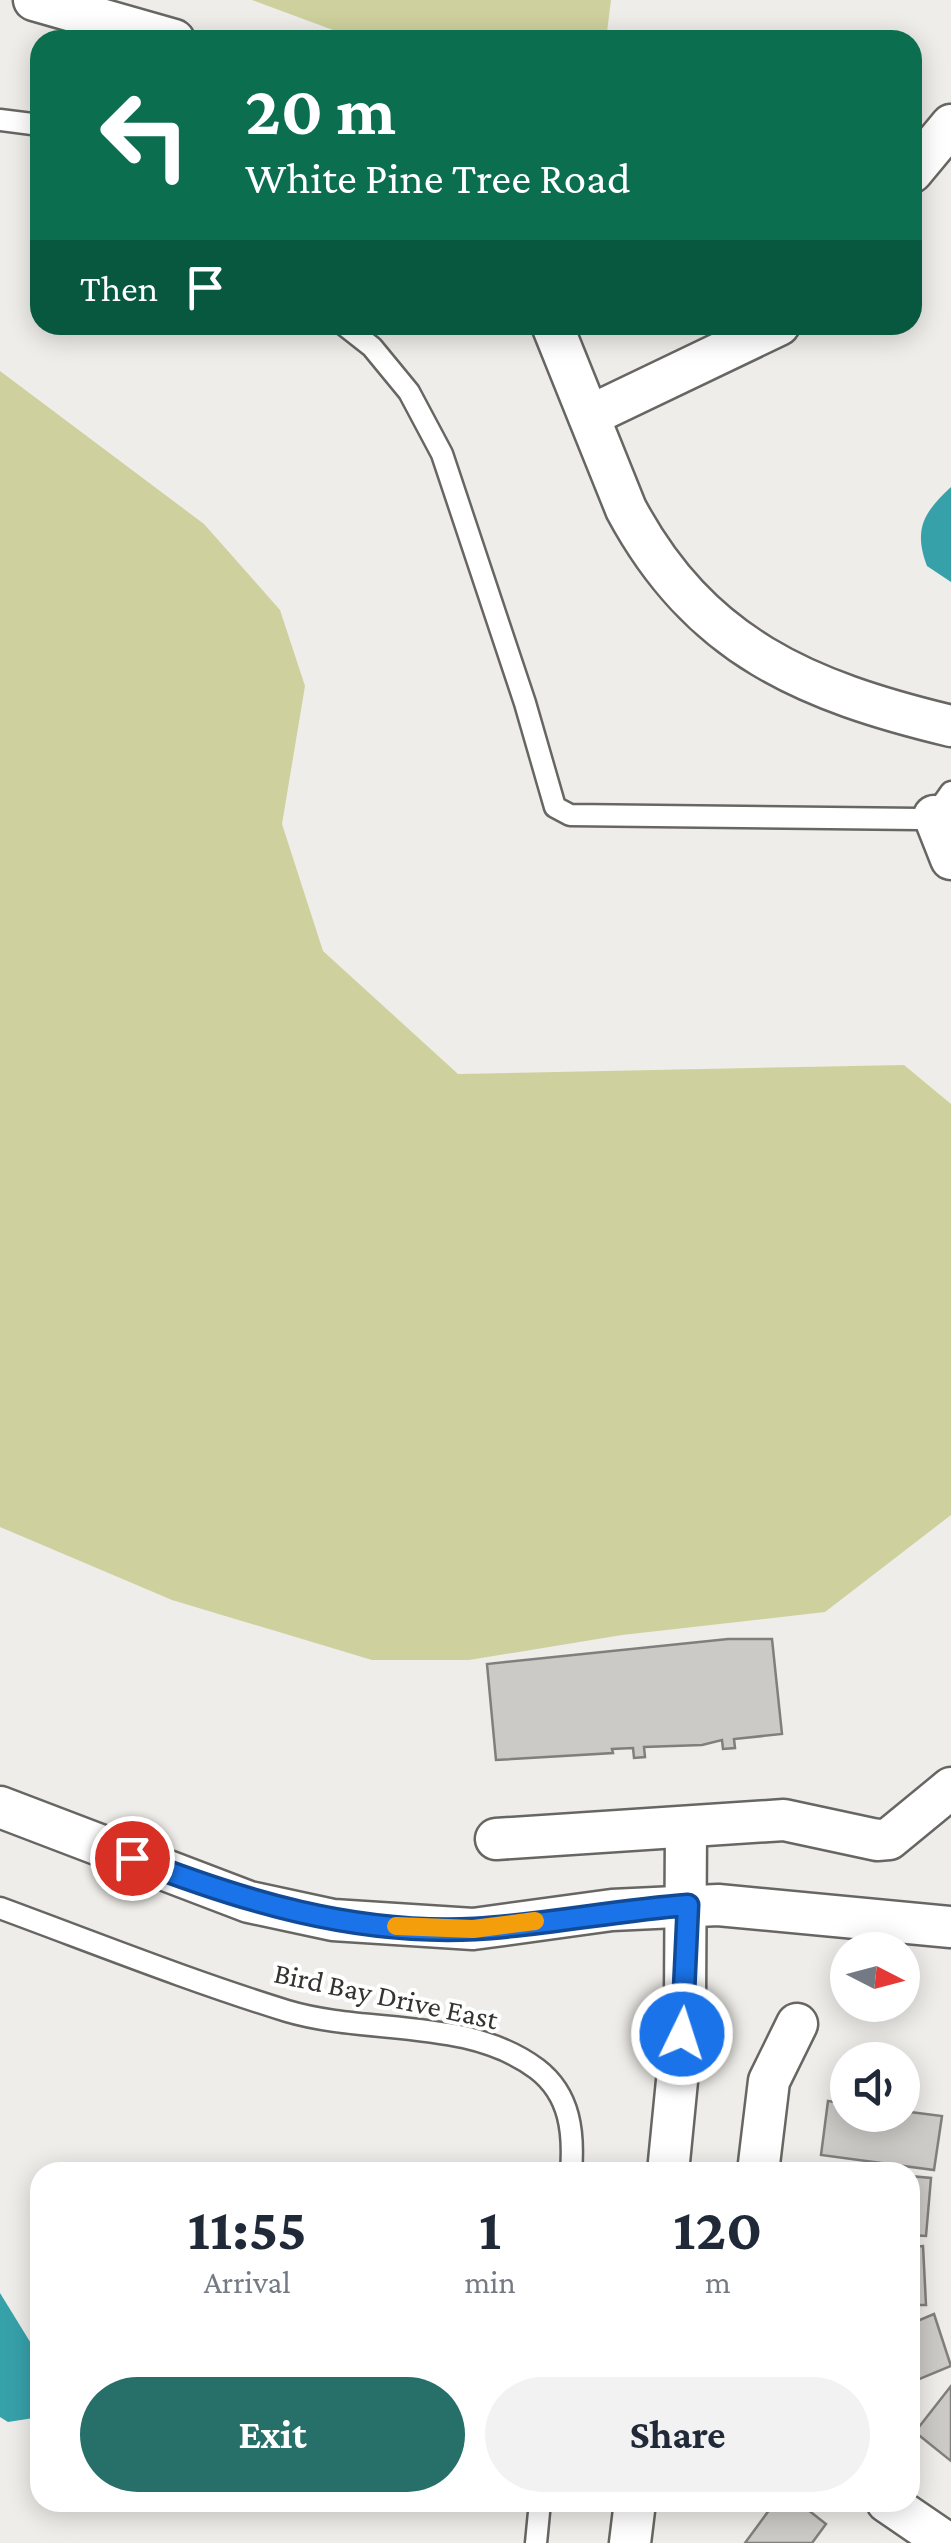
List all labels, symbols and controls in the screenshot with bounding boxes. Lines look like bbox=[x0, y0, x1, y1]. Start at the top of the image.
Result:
icon: left bbox=[80, 70, 210, 200]
text: 20 m bbox=[245, 71, 396, 149]
text: White Pine Tree Road bbox=[245, 153, 631, 203]
icon: arrive bbox=[178, 260, 233, 315]
text: Then bbox=[80, 267, 158, 309]
pin bbox=[90, 1816, 175, 1901]
icon: arrive bbox=[105, 1831, 160, 1886]
north arrow bbox=[830, 1932, 920, 2022]
map controls bbox=[830, 1932, 920, 2132]
street label: Bird Bay Drive East bbox=[271, 1956, 502, 2037]
position arrow bbox=[630, 1982, 734, 2086]
button: sound bbox=[830, 2042, 920, 2132]
text: 11:55 bbox=[187, 2195, 307, 2262]
text: 1 bbox=[479, 2195, 501, 2262]
text: 120 bbox=[673, 2195, 763, 2262]
text: Arrival bbox=[204, 2264, 291, 2300]
text: min bbox=[464, 2264, 516, 2300]
text: m bbox=[705, 2264, 731, 2300]
button: Exit bbox=[80, 2377, 465, 2492]
button: Share bbox=[485, 2377, 870, 2492]

